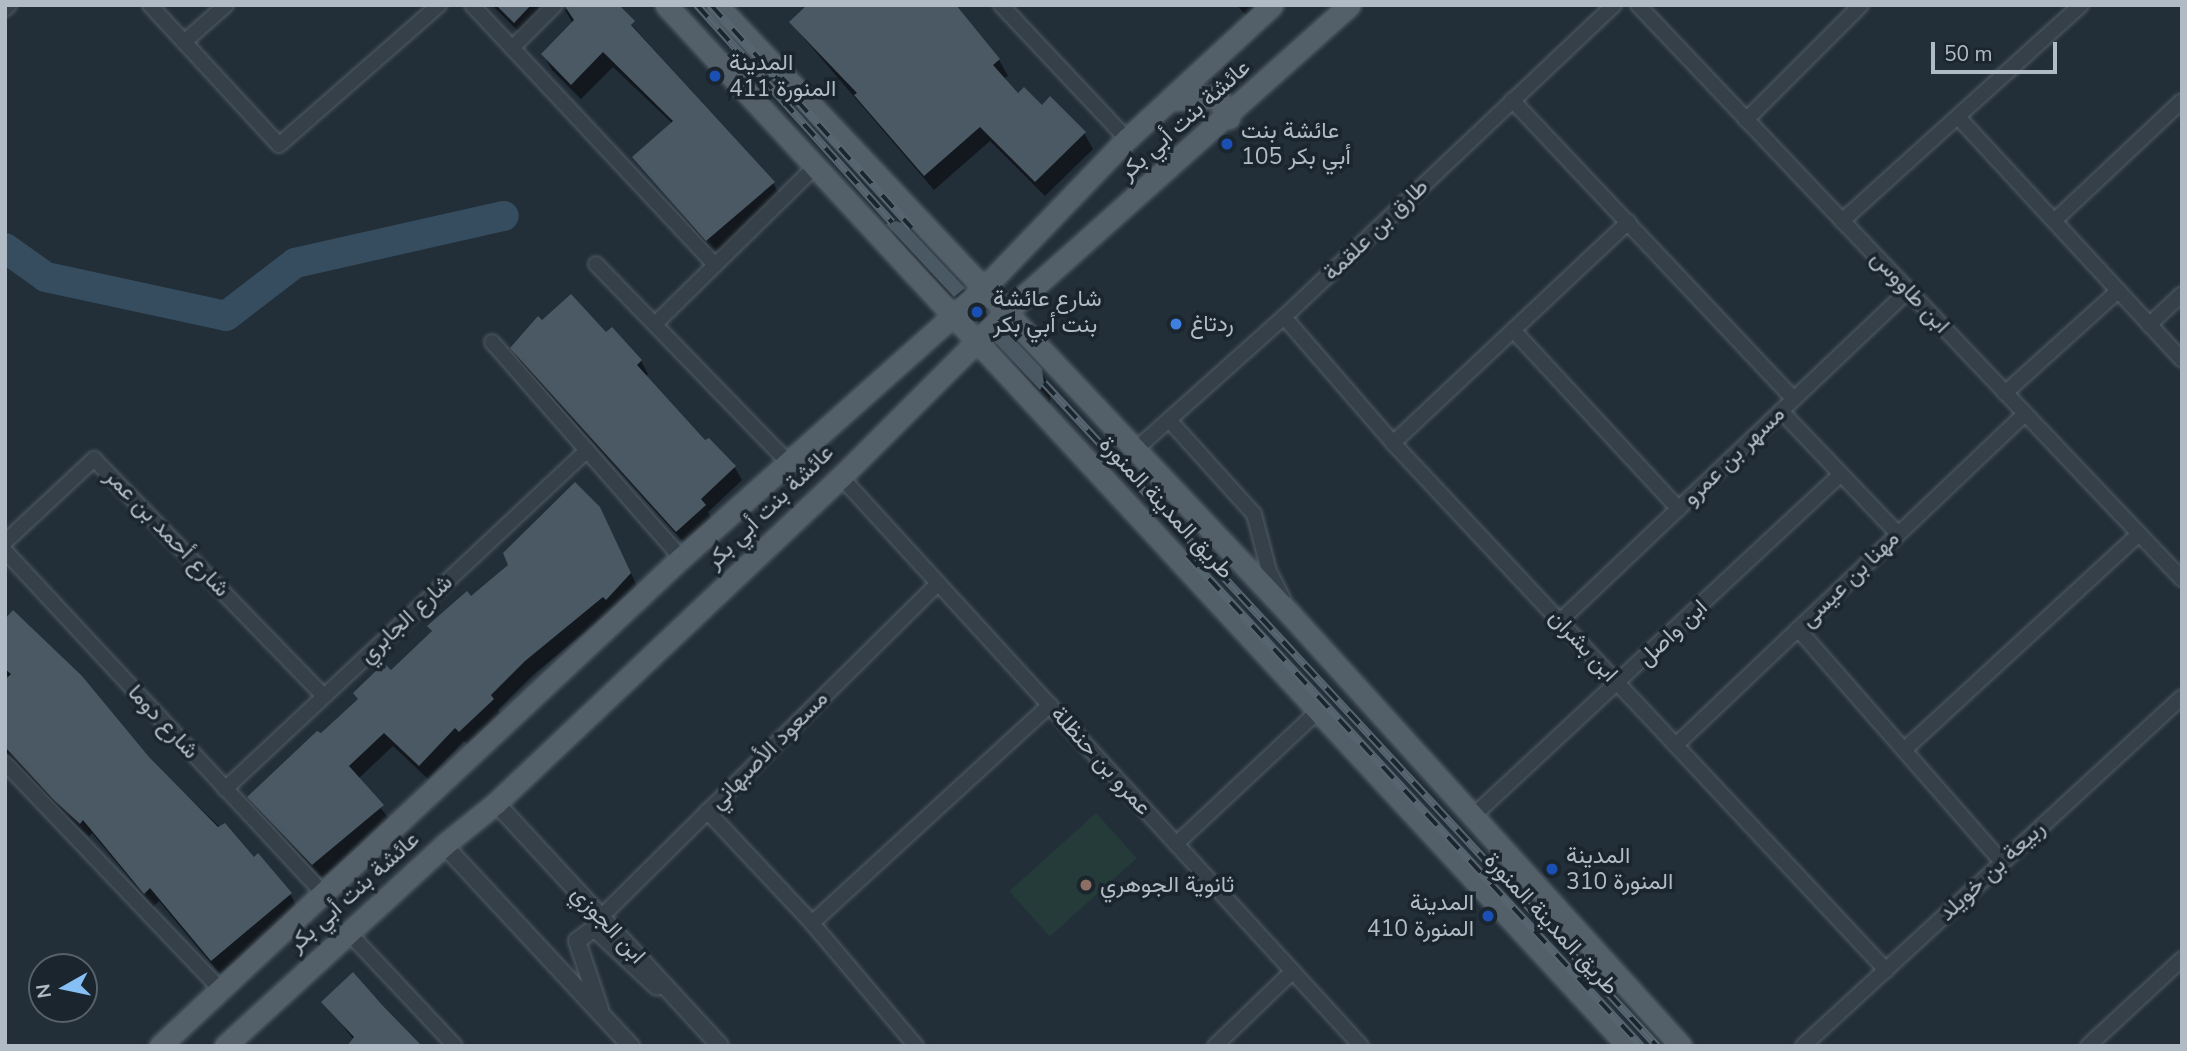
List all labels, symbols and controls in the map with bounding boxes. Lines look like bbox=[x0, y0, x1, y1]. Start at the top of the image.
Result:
scale bar bbox=[1935, 28, 2061, 72]
text: 50 m bbox=[1944, 40, 1993, 68]
place label: المدينة المنورة 411 bbox=[729, 49, 836, 103]
street label: عائشة بنت أبي بكر bbox=[1114, 54, 1256, 186]
marker: المدينة المنورة 411 bbox=[707, 68, 723, 84]
place label: عائشة بنت أبي بكر 105 bbox=[1241, 117, 1351, 171]
marker: عائشة بنت أبي بكر 105 bbox=[1219, 136, 1235, 152]
street label: طارق بن علقمة bbox=[1318, 173, 1434, 287]
street label: ابن طاووس bbox=[1865, 245, 1955, 339]
place label: شارع عائشة بنت أبي بكر bbox=[993, 285, 1102, 339]
marker: شارع عائشة بنت أبي بكر bbox=[967, 302, 987, 322]
place label: ردتاغ bbox=[1190, 310, 1234, 338]
marker: ردتاغ bbox=[1168, 316, 1184, 332]
street label: مسهر بن عمرو bbox=[1677, 401, 1791, 511]
street label: طريق المدينة المنورة bbox=[1093, 431, 1239, 585]
street label: عائشة بنت أبي بكر bbox=[700, 439, 840, 575]
street label: شارع أحمد بن عمر bbox=[99, 463, 235, 603]
street label: مهنا بن عيسى bbox=[1795, 525, 1905, 633]
street label: شارع الجابري bbox=[354, 569, 458, 669]
street label: ابن واصل bbox=[1633, 594, 1713, 672]
street label: ابن بشران bbox=[1543, 604, 1623, 688]
street label: شارع دوما bbox=[122, 679, 204, 765]
street label: مسعود الأصبهاني bbox=[704, 685, 834, 815]
street label: عمرو بن حنظلة bbox=[1045, 701, 1157, 821]
street label: ربيعة بن خويلد bbox=[1933, 815, 2051, 927]
street label: عائشة بنت أبي بكر bbox=[283, 826, 425, 958]
place label: المدينة المنورة 310 bbox=[1566, 842, 1673, 896]
street label: طريق المدينة المنورة bbox=[1478, 847, 1624, 1001]
marker: المدينة المنورة 310 bbox=[1544, 861, 1560, 877]
place label: ثانوية الجوهري bbox=[1100, 871, 1234, 899]
marker: ثانوية الجوهري bbox=[1078, 877, 1094, 893]
street label: ابن الجوزي bbox=[565, 880, 651, 970]
place label: المدينة المنورة 410 bbox=[1367, 889, 1474, 943]
marker: المدينة المنورة 410 bbox=[1480, 908, 1496, 924]
north arrow bbox=[28, 953, 98, 1023]
text: N bbox=[30, 982, 58, 1000]

